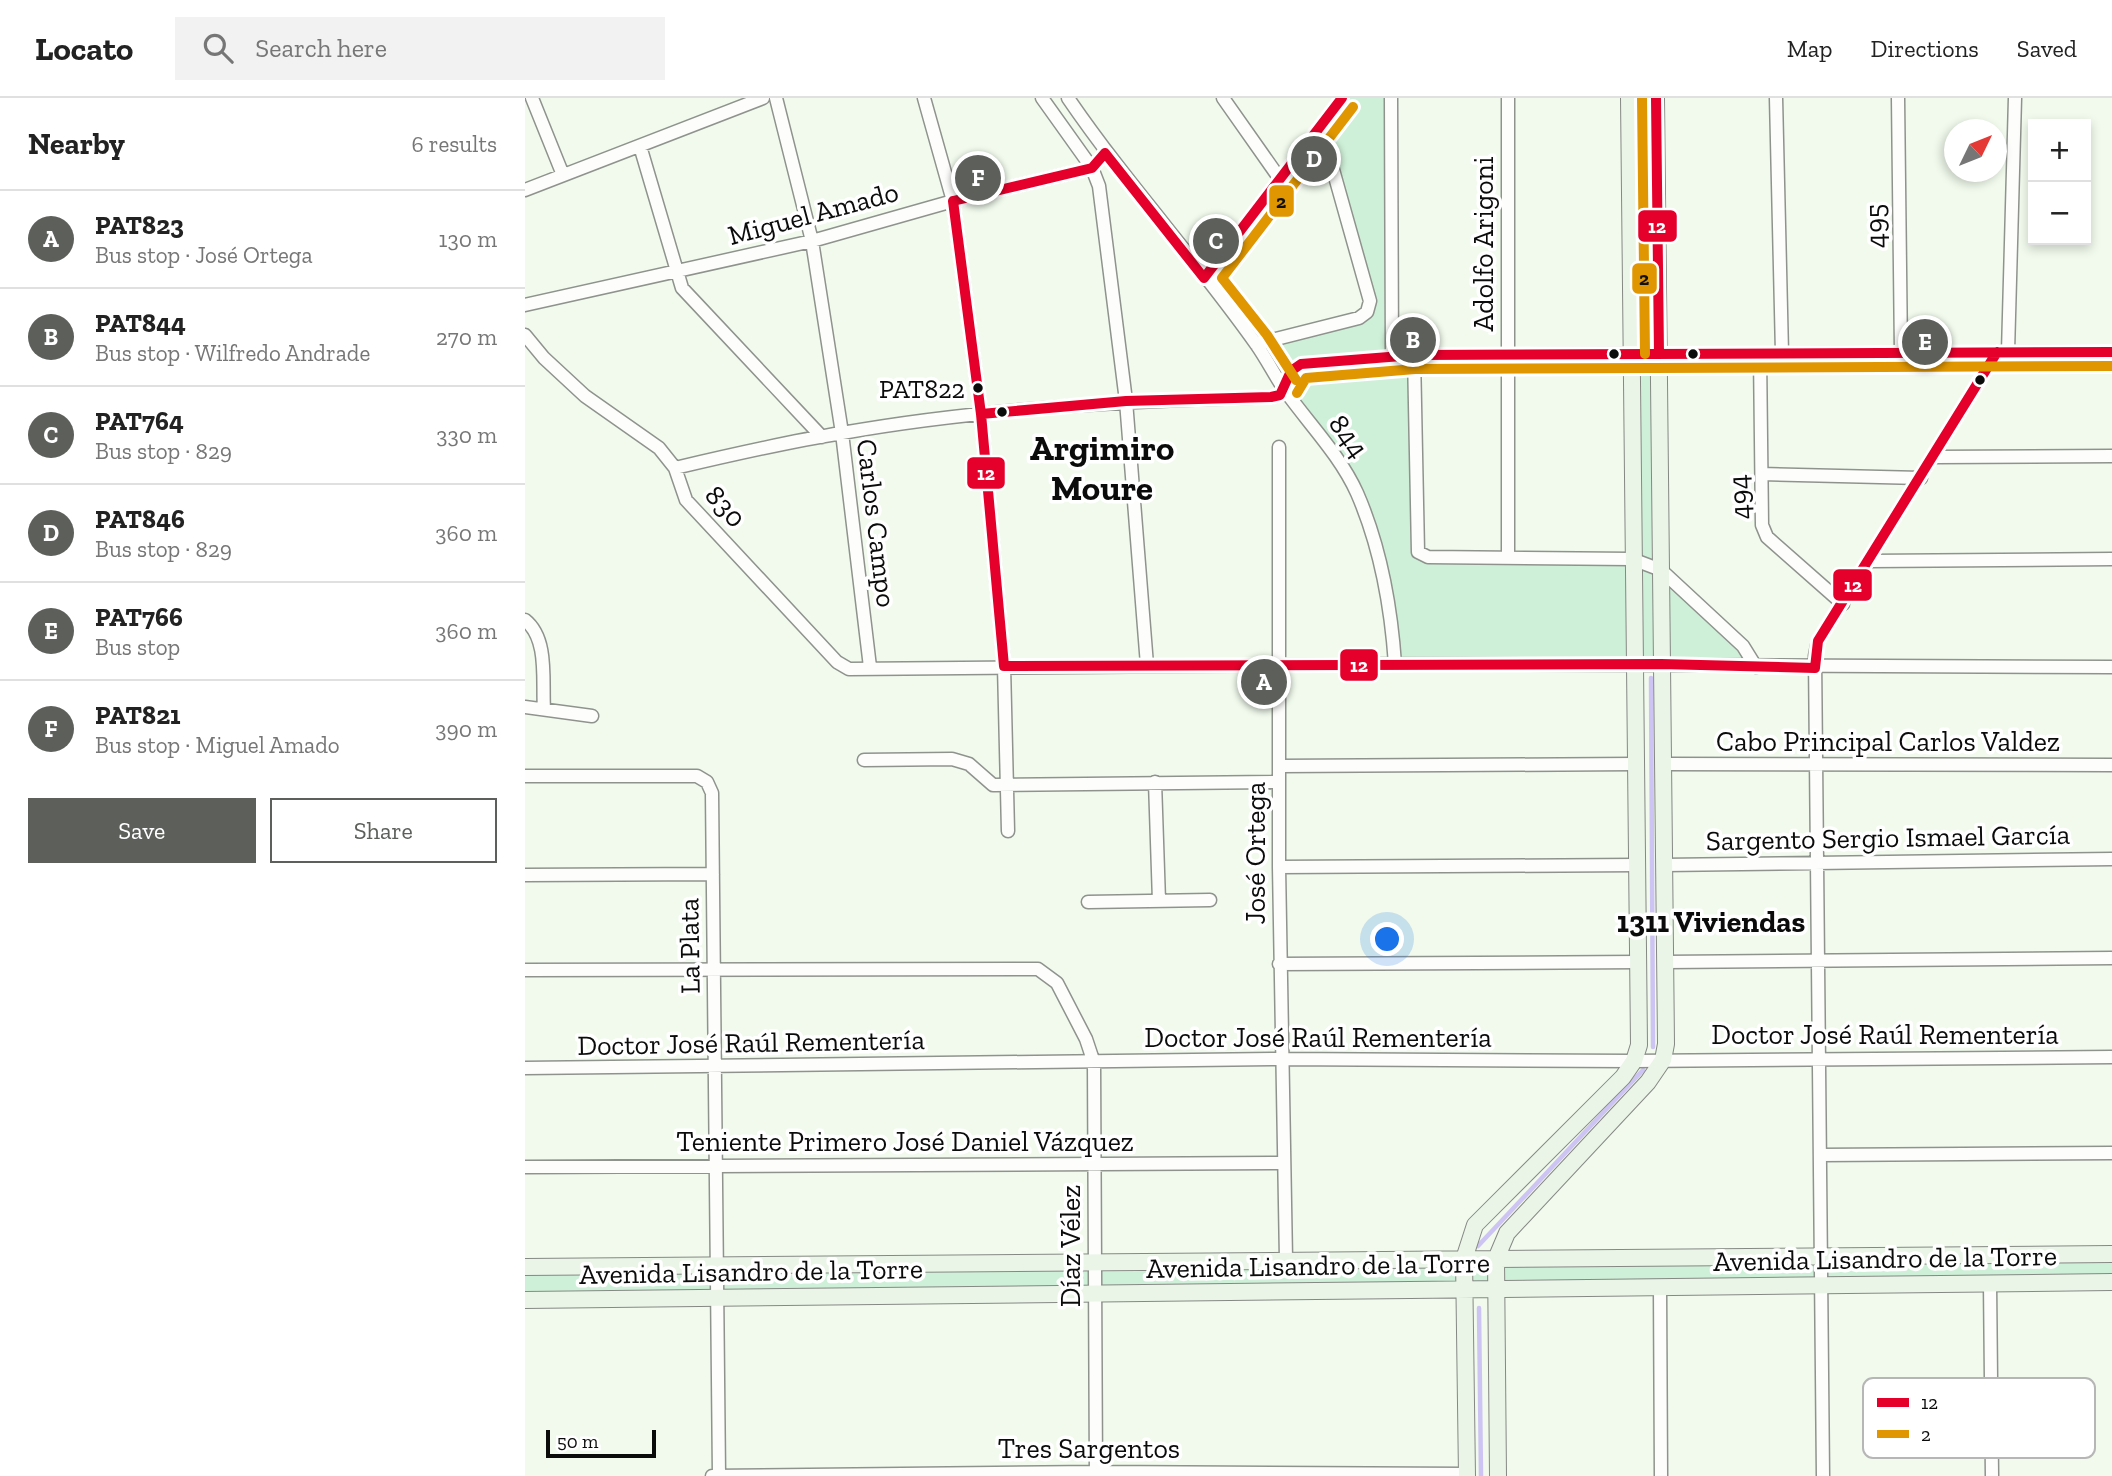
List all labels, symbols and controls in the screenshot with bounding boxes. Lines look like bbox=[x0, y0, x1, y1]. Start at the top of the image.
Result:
search box bbox=[175, 17, 665, 80]
text: Locato bbox=[35, 29, 133, 68]
icon: search bbox=[199, 29, 237, 67]
text: Search here bbox=[255, 32, 387, 64]
text: Map bbox=[1787, 34, 1833, 63]
text: Directions bbox=[1871, 34, 1979, 63]
text: Saved bbox=[2017, 34, 2077, 63]
north arrow bbox=[1944, 119, 2007, 182]
map controls bbox=[2028, 119, 2091, 245]
button: + bbox=[2028, 119, 2091, 182]
text: Nearby bbox=[28, 126, 125, 162]
text: 6 results bbox=[411, 130, 497, 158]
pin: D bbox=[1291, 133, 1337, 185]
pin: F bbox=[955, 152, 1001, 204]
street label: Adolfo Arigoni bbox=[1467, 156, 1500, 331]
street label: Miguel Amado bbox=[724, 175, 902, 252]
button: − bbox=[2028, 182, 2091, 245]
line badge: 2 bbox=[1268, 184, 1295, 218]
text: 2 bbox=[1276, 190, 1286, 213]
street label: 495 bbox=[1859, 204, 1892, 248]
text: PAT823 bbox=[95, 209, 184, 241]
line badge: 12 bbox=[1637, 209, 1678, 243]
pin: C bbox=[1193, 215, 1239, 267]
text: 12 bbox=[1648, 215, 1666, 238]
text: A bbox=[43, 225, 59, 253]
text: 130 m bbox=[439, 225, 497, 253]
text: Bus stop · José Ortega bbox=[95, 241, 313, 269]
line badge: 2 bbox=[1631, 262, 1658, 295]
text: 2 bbox=[1639, 267, 1649, 290]
text: PAT844 bbox=[95, 307, 186, 339]
pin: B bbox=[1390, 314, 1436, 366]
pin: E bbox=[1902, 316, 1948, 368]
text: B bbox=[44, 323, 58, 351]
text: 270 m bbox=[436, 323, 497, 351]
text: Bus stop · Wilfredo Andrade bbox=[95, 339, 370, 367]
unlabelled marker bbox=[1607, 347, 1621, 361]
unlabelled marker bbox=[1686, 347, 1700, 361]
place label: PAT822 bbox=[879, 373, 965, 405]
unlabelled marker bbox=[1973, 373, 1987, 387]
marker: PAT822 bbox=[971, 381, 985, 395]
text: PAT764 bbox=[95, 405, 184, 437]
unlabelled marker bbox=[995, 405, 1009, 419]
street label: 844 bbox=[1322, 408, 1375, 464]
text: C bbox=[44, 421, 58, 449]
text: 330 m bbox=[436, 421, 497, 449]
district label: Argimiro Moure bbox=[1030, 427, 1174, 509]
text: Bus stop · 829 bbox=[95, 437, 232, 465]
street label: Carlos Campo bbox=[850, 437, 903, 609]
line badge: 12 bbox=[966, 456, 1006, 490]
text: 12 bbox=[977, 462, 995, 485]
street label: 494 bbox=[1722, 474, 1757, 520]
street label: 830 bbox=[698, 479, 753, 534]
text: PAT846 bbox=[95, 503, 185, 535]
text: D bbox=[43, 519, 59, 547]
text: 360 m bbox=[435, 519, 497, 547]
text: Bus stop · 829 bbox=[95, 535, 232, 563]
line badge: 12 bbox=[1832, 568, 1873, 602]
text: 12 bbox=[1844, 574, 1862, 597]
text: PAT766 bbox=[95, 601, 183, 633]
text: E bbox=[44, 617, 58, 645]
text: 360 m bbox=[435, 617, 497, 645]
text: Bus stop bbox=[95, 633, 180, 661]
line badge: 12 bbox=[1339, 648, 1379, 682]
text: 12 bbox=[1350, 654, 1368, 677]
pin: A bbox=[1241, 656, 1287, 708]
text: PAT821 bbox=[95, 699, 181, 731]
text: F bbox=[44, 715, 58, 743]
text: 390 m bbox=[435, 715, 497, 743]
street label: Cabo Principal Carlos Valdez bbox=[1716, 725, 2060, 758]
text: Bus stop · Miguel Amado bbox=[95, 731, 340, 759]
street label: José Ortega bbox=[1239, 781, 1272, 924]
button: Save bbox=[28, 798, 256, 863]
button: Share bbox=[270, 798, 497, 863]
street label: Sargento Sergio Ismael García bbox=[1706, 818, 2071, 857]
street label: La Plata bbox=[672, 897, 707, 994]
district label: 1311 Viviendas bbox=[1617, 904, 1805, 940]
your location bbox=[1370, 922, 1404, 956]
street label: Doctor José Raúl Rementería bbox=[1711, 1018, 2059, 1051]
street label: Doctor José Raúl Rementería bbox=[1144, 1021, 1492, 1054]
street label: Doctor José Raúl Rementería bbox=[577, 1023, 926, 1062]
street label: Teniente Primero José Daniel Vázquez bbox=[676, 1125, 1134, 1158]
street label: Díaz Vélez bbox=[1054, 1185, 1087, 1307]
street label: Avenida Lisandro de la Torre bbox=[1713, 1239, 2057, 1278]
street label: Avenida Lisandro de la Torre bbox=[1146, 1246, 1490, 1285]
street label: Avenida Lisandro de la Torre bbox=[579, 1252, 923, 1291]
legend bbox=[1863, 1378, 2095, 1458]
text: 12 bbox=[1921, 1391, 1938, 1414]
text: 2 bbox=[1921, 1423, 1931, 1446]
scale bar bbox=[546, 1427, 656, 1459]
text: 50 m bbox=[557, 1430, 598, 1453]
street label: Tres Sargentos bbox=[998, 1432, 1180, 1465]

